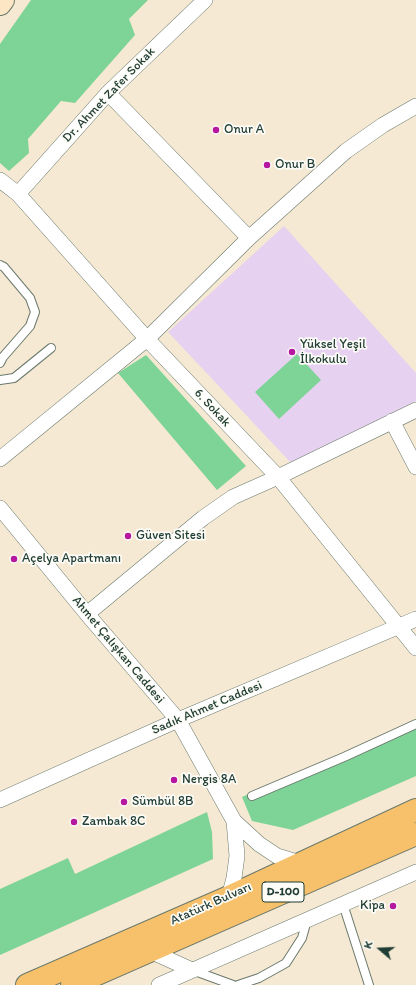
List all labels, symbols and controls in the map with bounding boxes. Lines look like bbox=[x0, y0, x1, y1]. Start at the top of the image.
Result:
street label: Dr. Ahmet Zafer Sokak bbox=[59, 44, 159, 146]
place label: Onur A bbox=[224, 122, 264, 138]
marker: Onur A bbox=[211, 125, 221, 135]
place label: Onur B bbox=[275, 157, 315, 173]
marker: Onur B bbox=[262, 160, 272, 170]
place label: Yüksel Yeşil İlkokulu bbox=[300, 337, 366, 368]
marker: Yüksel Yeşil İlkokulu bbox=[287, 347, 297, 357]
street label: 6. Sokak bbox=[190, 386, 234, 430]
place label: Güven Sitesi bbox=[136, 528, 205, 544]
marker: Güven Sitesi bbox=[123, 531, 133, 541]
place label: Açelya Apartmanı bbox=[22, 551, 121, 567]
marker: Açelya Apartmanı bbox=[9, 554, 19, 564]
street label: Ahmet Çalışkan Caddesi bbox=[68, 593, 168, 707]
street label: Sadık Ahmet Caddesi bbox=[149, 678, 265, 738]
place label: Nergis 8A bbox=[182, 772, 236, 788]
marker: Nergis 8A bbox=[169, 775, 179, 785]
place label: Sümbül 8B bbox=[132, 794, 194, 810]
marker: Sümbül 8B bbox=[119, 797, 129, 807]
place label: Zambak 8C bbox=[82, 814, 145, 830]
marker: Zambak 8C bbox=[69, 817, 79, 827]
street label: Atatürk Bulvarı bbox=[168, 879, 254, 929]
road number: D-100 bbox=[262, 882, 304, 902]
place label: Kipa bbox=[360, 898, 385, 914]
marker: Kipa bbox=[388, 901, 398, 911]
north arrow bbox=[360, 929, 400, 969]
text: K bbox=[361, 939, 375, 950]

